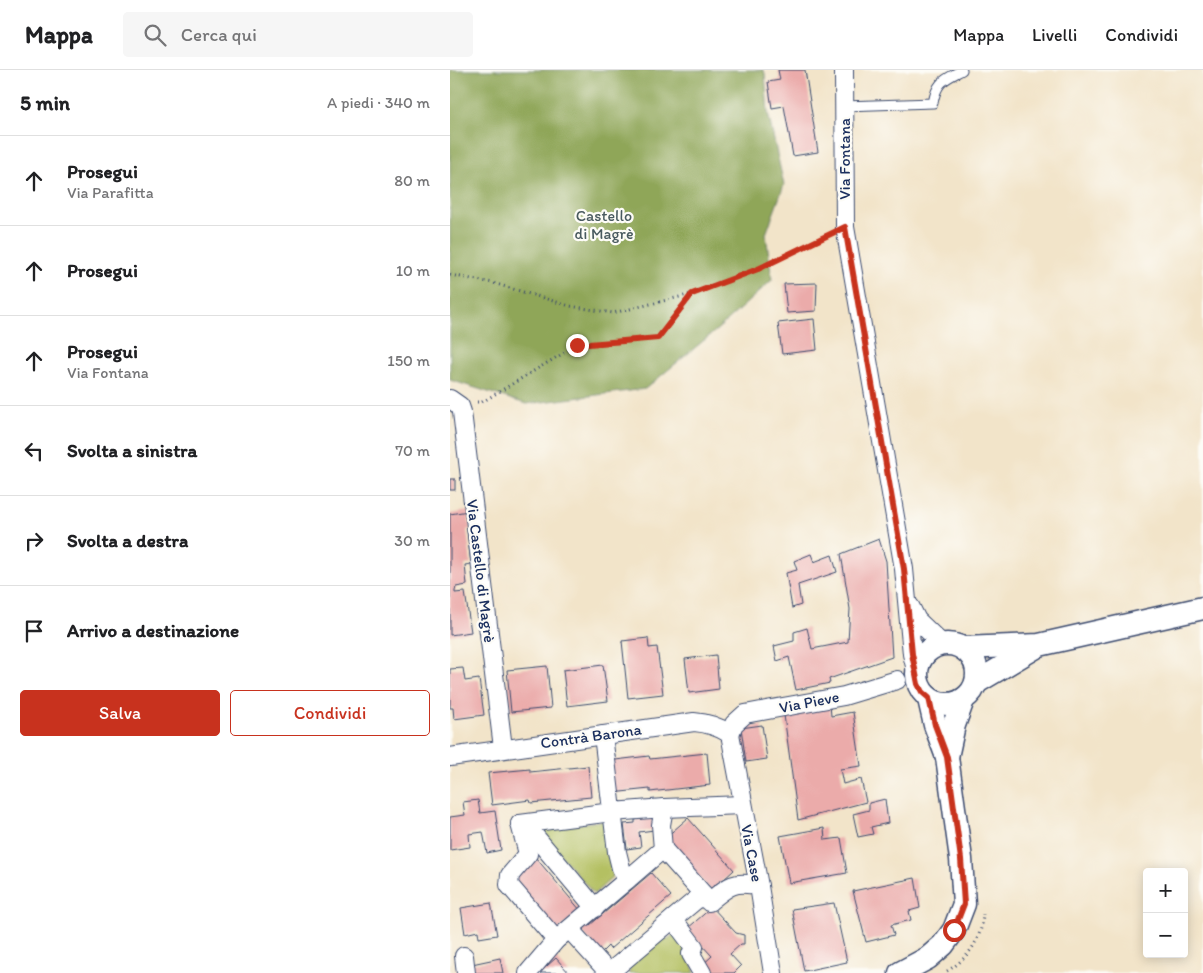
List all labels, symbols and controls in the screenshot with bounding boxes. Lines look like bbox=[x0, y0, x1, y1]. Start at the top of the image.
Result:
search box bbox=[123, 12, 473, 57]
text: Mappa bbox=[25, 20, 93, 49]
icon: search bbox=[141, 21, 169, 49]
text: Cerca qui bbox=[181, 23, 257, 46]
text: Mappa bbox=[953, 24, 1004, 46]
text: Livelli bbox=[1032, 24, 1077, 46]
text: Condividi bbox=[1105, 24, 1178, 46]
text: 5 min bbox=[20, 90, 70, 115]
text: A piedi · 340 m bbox=[327, 93, 430, 112]
street label: Via Fontana bbox=[835, 118, 854, 200]
text: Prosegui bbox=[67, 160, 138, 183]
icon: ahead bbox=[20, 167, 48, 195]
text: 80 m bbox=[394, 171, 430, 190]
text: Via Parafitta bbox=[67, 183, 154, 202]
park label: Castello di Magrè bbox=[574, 206, 634, 243]
icon: ahead bbox=[20, 257, 48, 285]
text: Prosegui bbox=[67, 259, 138, 282]
text: 10 m bbox=[396, 261, 430, 280]
route end bbox=[566, 334, 589, 357]
text: Prosegui bbox=[67, 340, 138, 363]
icon: ahead bbox=[20, 347, 48, 375]
text: 150 m bbox=[387, 351, 430, 370]
text: Via Fontana bbox=[67, 363, 149, 382]
icon: left bbox=[20, 437, 48, 465]
text: Svolta a sinistra bbox=[67, 439, 197, 462]
text: 70 m bbox=[395, 441, 430, 460]
street label: Via Castello di Magrè bbox=[463, 498, 499, 644]
icon: right bbox=[20, 527, 48, 555]
text: Svolta a destra bbox=[67, 529, 188, 552]
text: 30 m bbox=[394, 531, 430, 550]
icon: arrive bbox=[20, 617, 48, 645]
text: Arrivo a destinazione bbox=[67, 619, 239, 642]
street label: Via Pieve bbox=[777, 687, 841, 717]
button: Salva bbox=[20, 690, 220, 736]
button: Condividi bbox=[230, 690, 430, 736]
street label: Contrà Barona bbox=[539, 719, 643, 752]
street label: Via Case bbox=[737, 823, 767, 883]
map controls bbox=[1143, 868, 1188, 958]
button: + bbox=[1143, 868, 1188, 913]
button: − bbox=[1143, 913, 1188, 958]
route start bbox=[943, 919, 966, 942]

